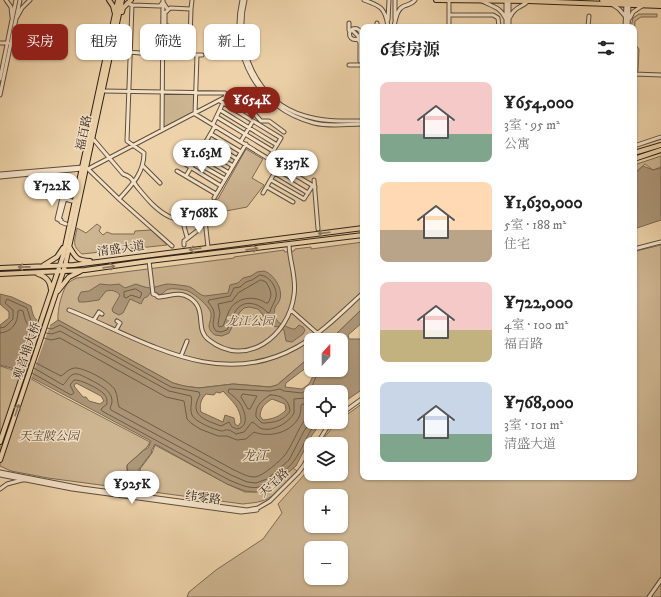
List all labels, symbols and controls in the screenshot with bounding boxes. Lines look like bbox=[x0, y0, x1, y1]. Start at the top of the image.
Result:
chip: 买房 bbox=[12, 24, 68, 60]
chip: 租房 bbox=[76, 24, 132, 60]
chip: 筛选 bbox=[140, 24, 196, 60]
chip: 新上 bbox=[204, 24, 260, 60]
icon: filters bbox=[595, 37, 617, 59]
text: 6套房源 bbox=[380, 39, 440, 61]
pin: ¥654K bbox=[224, 87, 280, 121]
text: ¥654K bbox=[233, 92, 271, 108]
text: ¥654,000 bbox=[504, 92, 574, 114]
icon: home bbox=[412, 98, 460, 146]
street label: 福百路 bbox=[73, 114, 95, 152]
text: 3室 · 95 m² bbox=[504, 117, 560, 133]
text: 公寓 bbox=[504, 136, 530, 152]
pin: ¥1.63M bbox=[169, 140, 235, 174]
text: ¥1.63M bbox=[182, 145, 222, 161]
pin: ¥337K bbox=[264, 150, 320, 184]
text: ¥337K bbox=[275, 155, 309, 171]
pin: ¥722K bbox=[24, 173, 80, 207]
text: ¥722K bbox=[33, 178, 71, 194]
text: ¥1,630,000 bbox=[504, 192, 583, 214]
icon: home bbox=[412, 198, 460, 246]
pin: ¥768K bbox=[171, 200, 227, 234]
text: ¥768K bbox=[180, 205, 218, 221]
text: 5室 · 188 m² bbox=[504, 217, 566, 233]
one-way arrow bbox=[318, 229, 331, 237]
text: 住宅 bbox=[504, 236, 530, 252]
street label: 清盛大道 bbox=[96, 238, 146, 260]
one-way arrow bbox=[189, 245, 202, 253]
one-way arrow bbox=[245, 245, 258, 253]
one-way arrow bbox=[18, 263, 31, 271]
one-way arrow bbox=[102, 263, 115, 271]
text: ¥722,000 bbox=[504, 292, 573, 314]
icon: home bbox=[412, 298, 460, 346]
park label: 龙江公园 bbox=[226, 314, 276, 329]
text: 4室 · 100 m² bbox=[504, 317, 568, 333]
street label: 观音埔大桥 bbox=[10, 320, 44, 382]
north arrow bbox=[304, 333, 348, 377]
map controls bbox=[304, 333, 348, 585]
text: 福百路 bbox=[504, 336, 543, 352]
button: locate bbox=[304, 385, 348, 429]
text: ¥768,000 bbox=[504, 392, 574, 414]
icon: home bbox=[412, 398, 460, 446]
one-way arrow bbox=[14, 403, 21, 416]
text: 3室 · 101 m² bbox=[504, 417, 563, 433]
park label: 天宝陂公园 bbox=[19, 429, 81, 444]
text: 清盛大道 bbox=[504, 436, 556, 452]
button: layers bbox=[304, 437, 348, 481]
water label: 龙江 bbox=[242, 448, 270, 464]
street label: 天宝路 bbox=[256, 465, 292, 501]
pin: ¥925K bbox=[104, 471, 160, 505]
text: ¥925K bbox=[113, 476, 151, 492]
street label: 纬零路 bbox=[184, 488, 222, 508]
button: + bbox=[304, 489, 348, 533]
button: − bbox=[304, 541, 348, 585]

